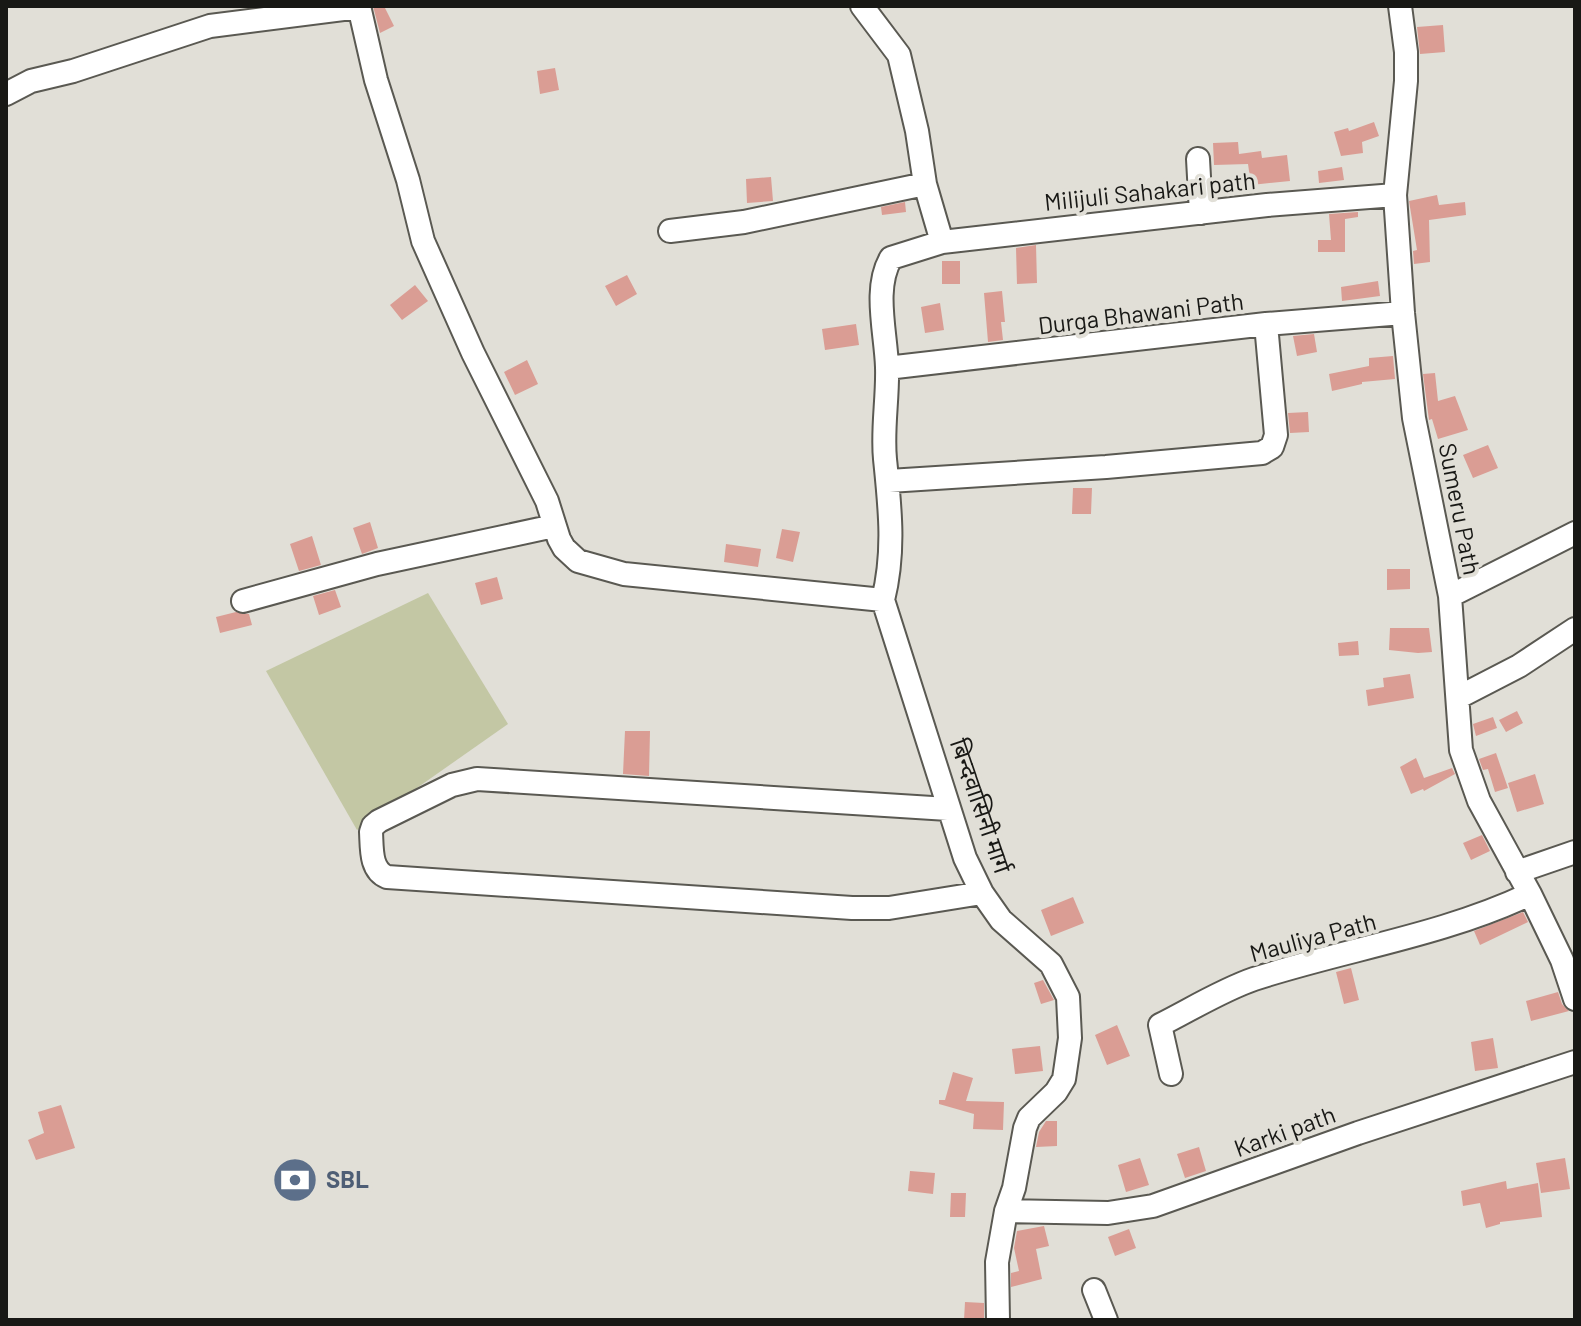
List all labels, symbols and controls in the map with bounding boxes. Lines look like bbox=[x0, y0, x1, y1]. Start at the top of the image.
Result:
street label: Milijuli Sahakari path bbox=[1043, 165, 1257, 216]
street label: Durga Bhawani Path bbox=[1036, 286, 1245, 340]
street label: Sumeru Path bbox=[1433, 440, 1487, 577]
street label: बिन्दवासिनी मार्ग bbox=[945, 734, 1018, 878]
street label: Mauliya Path bbox=[1246, 906, 1379, 967]
street label: Karki path bbox=[1230, 1099, 1339, 1162]
bank icon: SBL bbox=[271, 1156, 319, 1204]
place label: SBL bbox=[326, 1164, 369, 1193]

